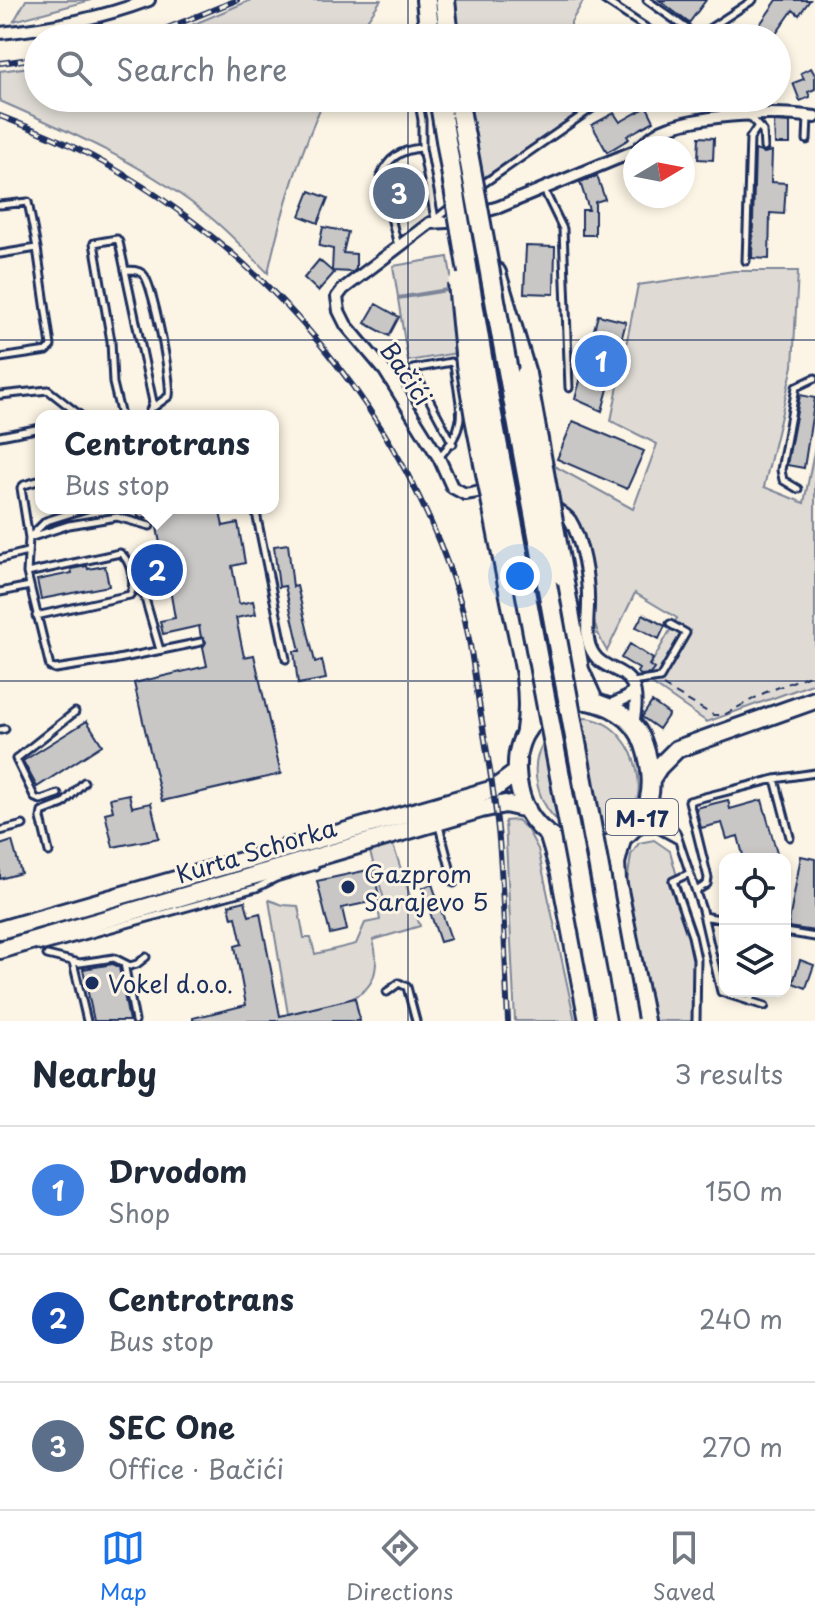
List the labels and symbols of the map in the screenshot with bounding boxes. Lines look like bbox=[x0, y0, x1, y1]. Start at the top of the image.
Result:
north arrow bbox=[623, 136, 695, 208]
pin: 3 bbox=[373, 163, 425, 223]
pin: 1 bbox=[575, 331, 627, 391]
street label: Bačići bbox=[372, 334, 442, 412]
pin: 2 bbox=[131, 540, 183, 600]
your location bbox=[500, 556, 540, 596]
road number: M-17 bbox=[606, 799, 678, 835]
street label: Kurta Schorka bbox=[171, 809, 341, 891]
place label: Gazprom Sarajevo 5 bbox=[364, 855, 488, 919]
marker: Gazprom Sarajevo 5 bbox=[339, 878, 357, 896]
place label: Vokel d.o.o. bbox=[108, 965, 233, 1001]
marker: Vokel d.o.o. bbox=[83, 974, 101, 992]

